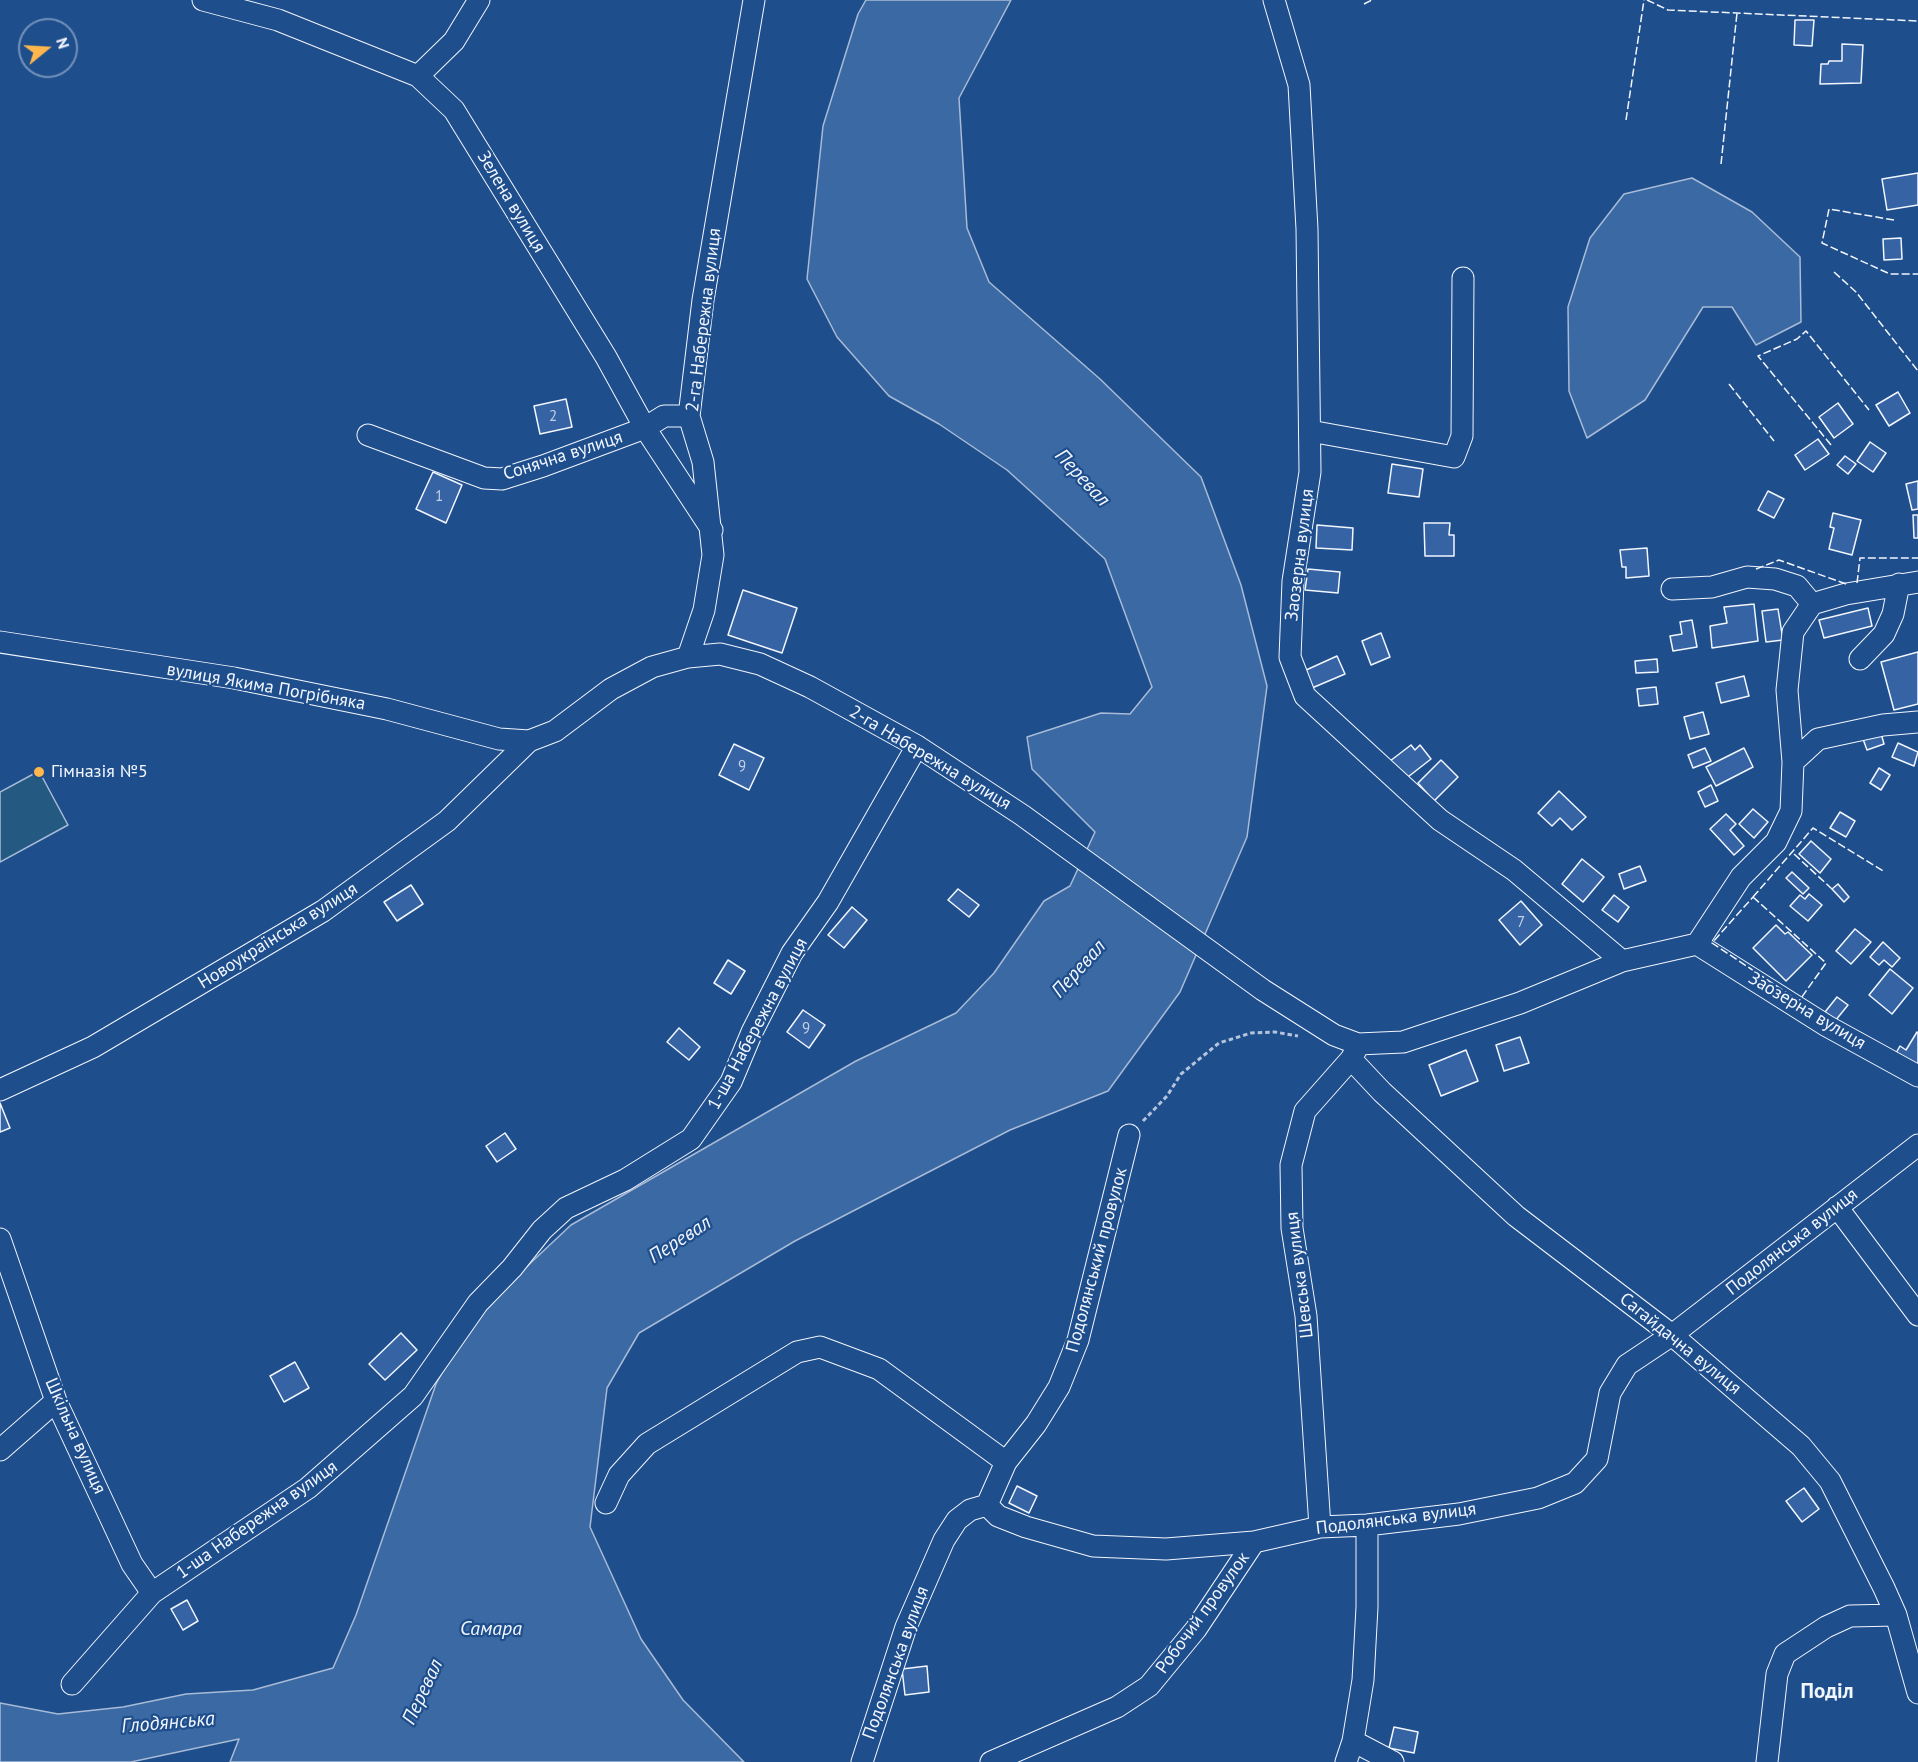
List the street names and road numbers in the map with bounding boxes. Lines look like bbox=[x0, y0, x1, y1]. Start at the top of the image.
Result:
street label: Зелена вулиця bbox=[472, 147, 550, 257]
street label: 2-га Набережна вулиця bbox=[682, 227, 726, 413]
street label: Сонячна вулиця bbox=[501, 427, 625, 485]
street label: Заозерна вулиця bbox=[1281, 488, 1319, 622]
street label: вулиця Якима Погрібняка bbox=[165, 659, 367, 715]
street label: 2-га Набережна вулиця bbox=[845, 701, 1015, 815]
street label: Новоукраїнська вулиця bbox=[194, 878, 362, 994]
street label: 1-ша Набережна вулиця bbox=[703, 934, 813, 1114]
street label: Заозерна вулиця bbox=[1744, 967, 1870, 1055]
street label: Подолянський провулок bbox=[1062, 1165, 1132, 1355]
street label: Подолянська вулиця bbox=[1722, 1184, 1862, 1300]
street label: Шевська вулиця bbox=[1282, 1211, 1318, 1339]
street label: Сагайдачна вулиця bbox=[1615, 1288, 1745, 1400]
street label: Шкільна вулиця bbox=[40, 1375, 110, 1497]
street label: 1-ша Набережна вулиця bbox=[172, 1456, 342, 1584]
street label: Подолянська вулиця bbox=[1315, 1498, 1477, 1540]
street label: Робочий провулок bbox=[1152, 1548, 1254, 1678]
street label: Подолянська вулиця bbox=[858, 1584, 934, 1742]

